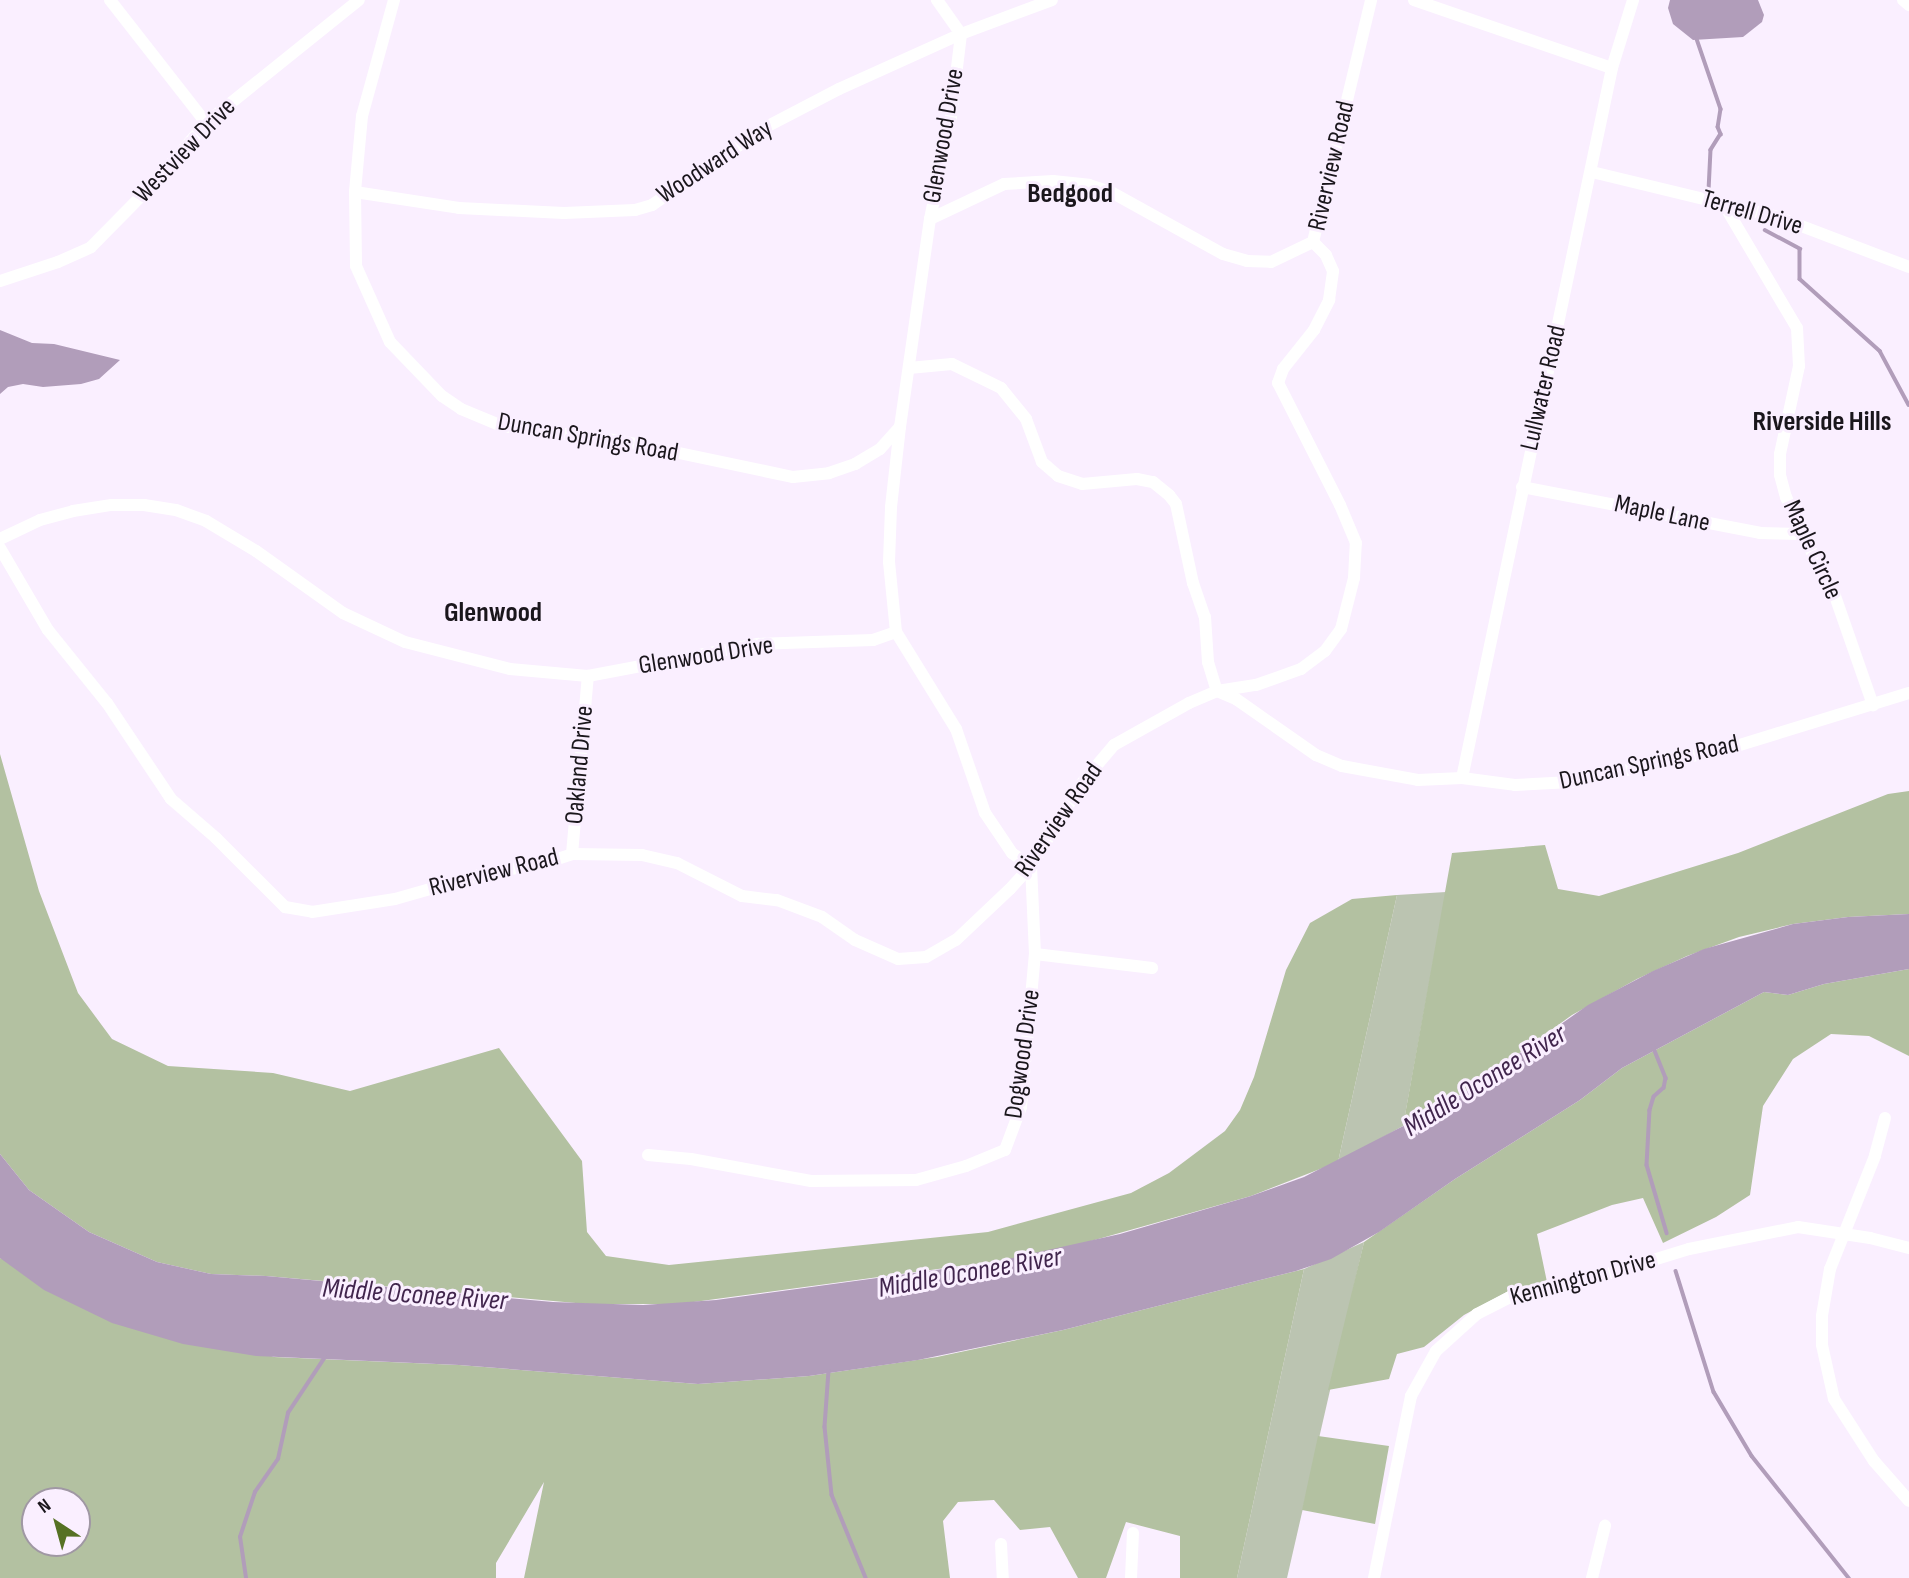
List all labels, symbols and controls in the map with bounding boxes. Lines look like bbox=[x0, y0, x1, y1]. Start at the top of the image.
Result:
street label: Glenwood Drive bbox=[917, 66, 971, 206]
street label: Westview Drive bbox=[127, 92, 243, 210]
street label: Riverview Road bbox=[1302, 98, 1362, 234]
street label: Woodward Way bbox=[651, 113, 779, 211]
district label: Bedgood bbox=[1027, 177, 1113, 211]
street label: Terrell Drive bbox=[1698, 184, 1806, 242]
street label: Lullwater Road bbox=[1514, 322, 1574, 454]
district label: Riverside Hills bbox=[1753, 405, 1891, 439]
street label: Duncan Springs Road bbox=[495, 407, 681, 469]
street label: Maple Lane bbox=[1611, 489, 1713, 539]
street label: Maple Circle bbox=[1776, 495, 1848, 605]
district label: Glenwood bbox=[444, 596, 542, 630]
street label: Glenwood Drive bbox=[636, 630, 776, 682]
street label: Oakland Drive bbox=[559, 704, 601, 826]
street label: Duncan Springs Road bbox=[1556, 729, 1742, 797]
street label: Riverview Road bbox=[1008, 757, 1110, 883]
street label: Riverview Road bbox=[426, 842, 562, 904]
street label: Dogwood Drive bbox=[998, 987, 1048, 1121]
water label: Middle Oconee River bbox=[1397, 1018, 1573, 1144]
water label: Middle Oconee River bbox=[876, 1240, 1064, 1306]
street label: Kennington Drive bbox=[1507, 1245, 1659, 1313]
water label: Middle Oconee River bbox=[321, 1272, 509, 1318]
north arrow bbox=[21, 1487, 91, 1557]
text: N bbox=[34, 1494, 55, 1519]

